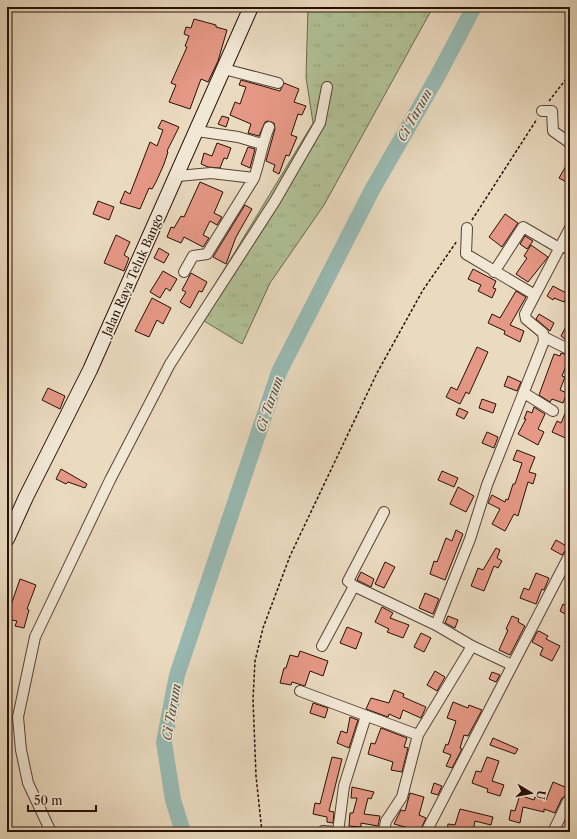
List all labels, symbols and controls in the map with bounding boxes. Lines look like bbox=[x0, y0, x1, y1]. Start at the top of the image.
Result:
water label: Ci Tarum bbox=[393, 86, 435, 144]
street label: Jalan Raya Teluk Bango bbox=[98, 211, 166, 340]
water label: Ci Tarum bbox=[252, 374, 286, 434]
water label: Ci Tarum bbox=[158, 682, 184, 742]
north arrow bbox=[511, 773, 551, 813]
scale bar bbox=[28, 787, 96, 813]
text: U bbox=[533, 789, 549, 800]
text: 50 m bbox=[34, 793, 63, 808]

